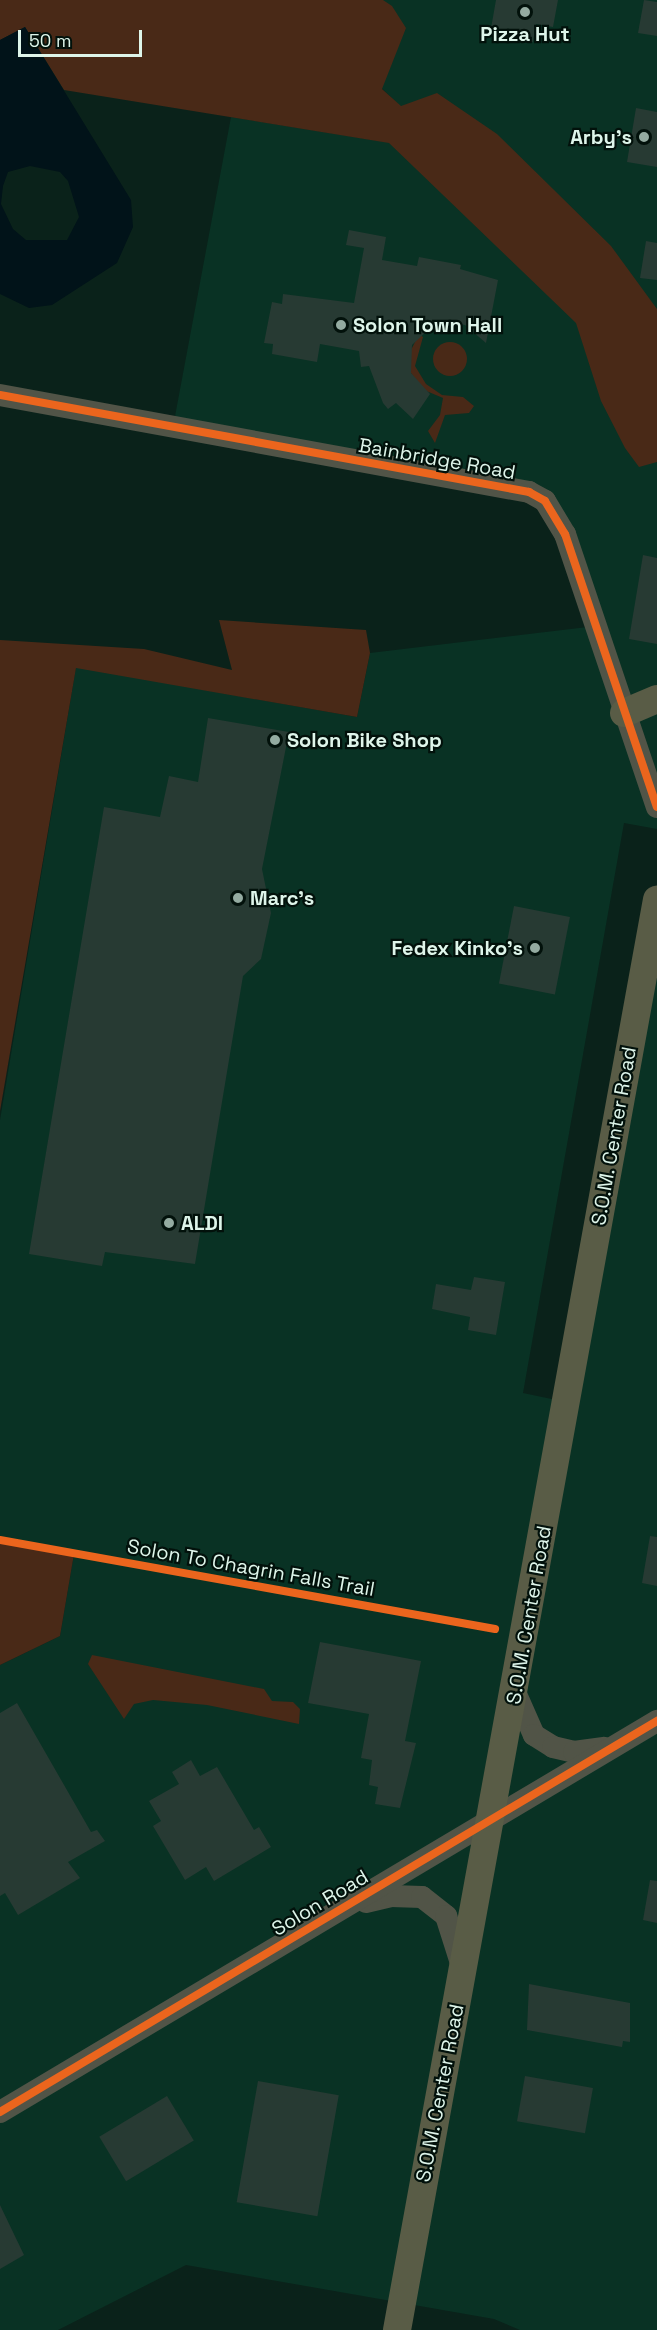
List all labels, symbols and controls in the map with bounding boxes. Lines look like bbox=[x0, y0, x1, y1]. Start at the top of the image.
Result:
marker: Pizza Hut bbox=[518, 5, 532, 19]
scale bar bbox=[21, 18, 146, 56]
place label: Pizza Hut bbox=[480, 22, 570, 46]
text: 50 m bbox=[29, 29, 71, 52]
place label: Arby's bbox=[570, 125, 632, 149]
marker: Arby's bbox=[637, 130, 651, 144]
place label: Solon Town Hall bbox=[353, 313, 503, 337]
marker: Solon Town Hall bbox=[334, 318, 348, 332]
street label: Bainbridge Road bbox=[357, 433, 517, 485]
place label: Solon Bike Shop bbox=[287, 728, 442, 752]
marker: Solon Bike Shop bbox=[268, 733, 282, 747]
place label: Marc's bbox=[250, 886, 314, 910]
marker: Marc's bbox=[231, 891, 245, 905]
place label: Fedex Kinko's bbox=[392, 936, 523, 960]
marker: Fedex Kinko's bbox=[528, 941, 542, 955]
street label: S.O.M. Center Road bbox=[586, 1045, 642, 1227]
place label: ALDI bbox=[181, 1211, 223, 1235]
marker: ALDI bbox=[162, 1216, 176, 1230]
street label: S.O.M. Center Road bbox=[501, 1524, 557, 1706]
street label: Solon To Chagrin Falls Trail bbox=[125, 1534, 377, 1602]
street label: Solon Road bbox=[267, 1865, 373, 1941]
street label: S.O.M. Center Road bbox=[411, 2002, 469, 2184]

